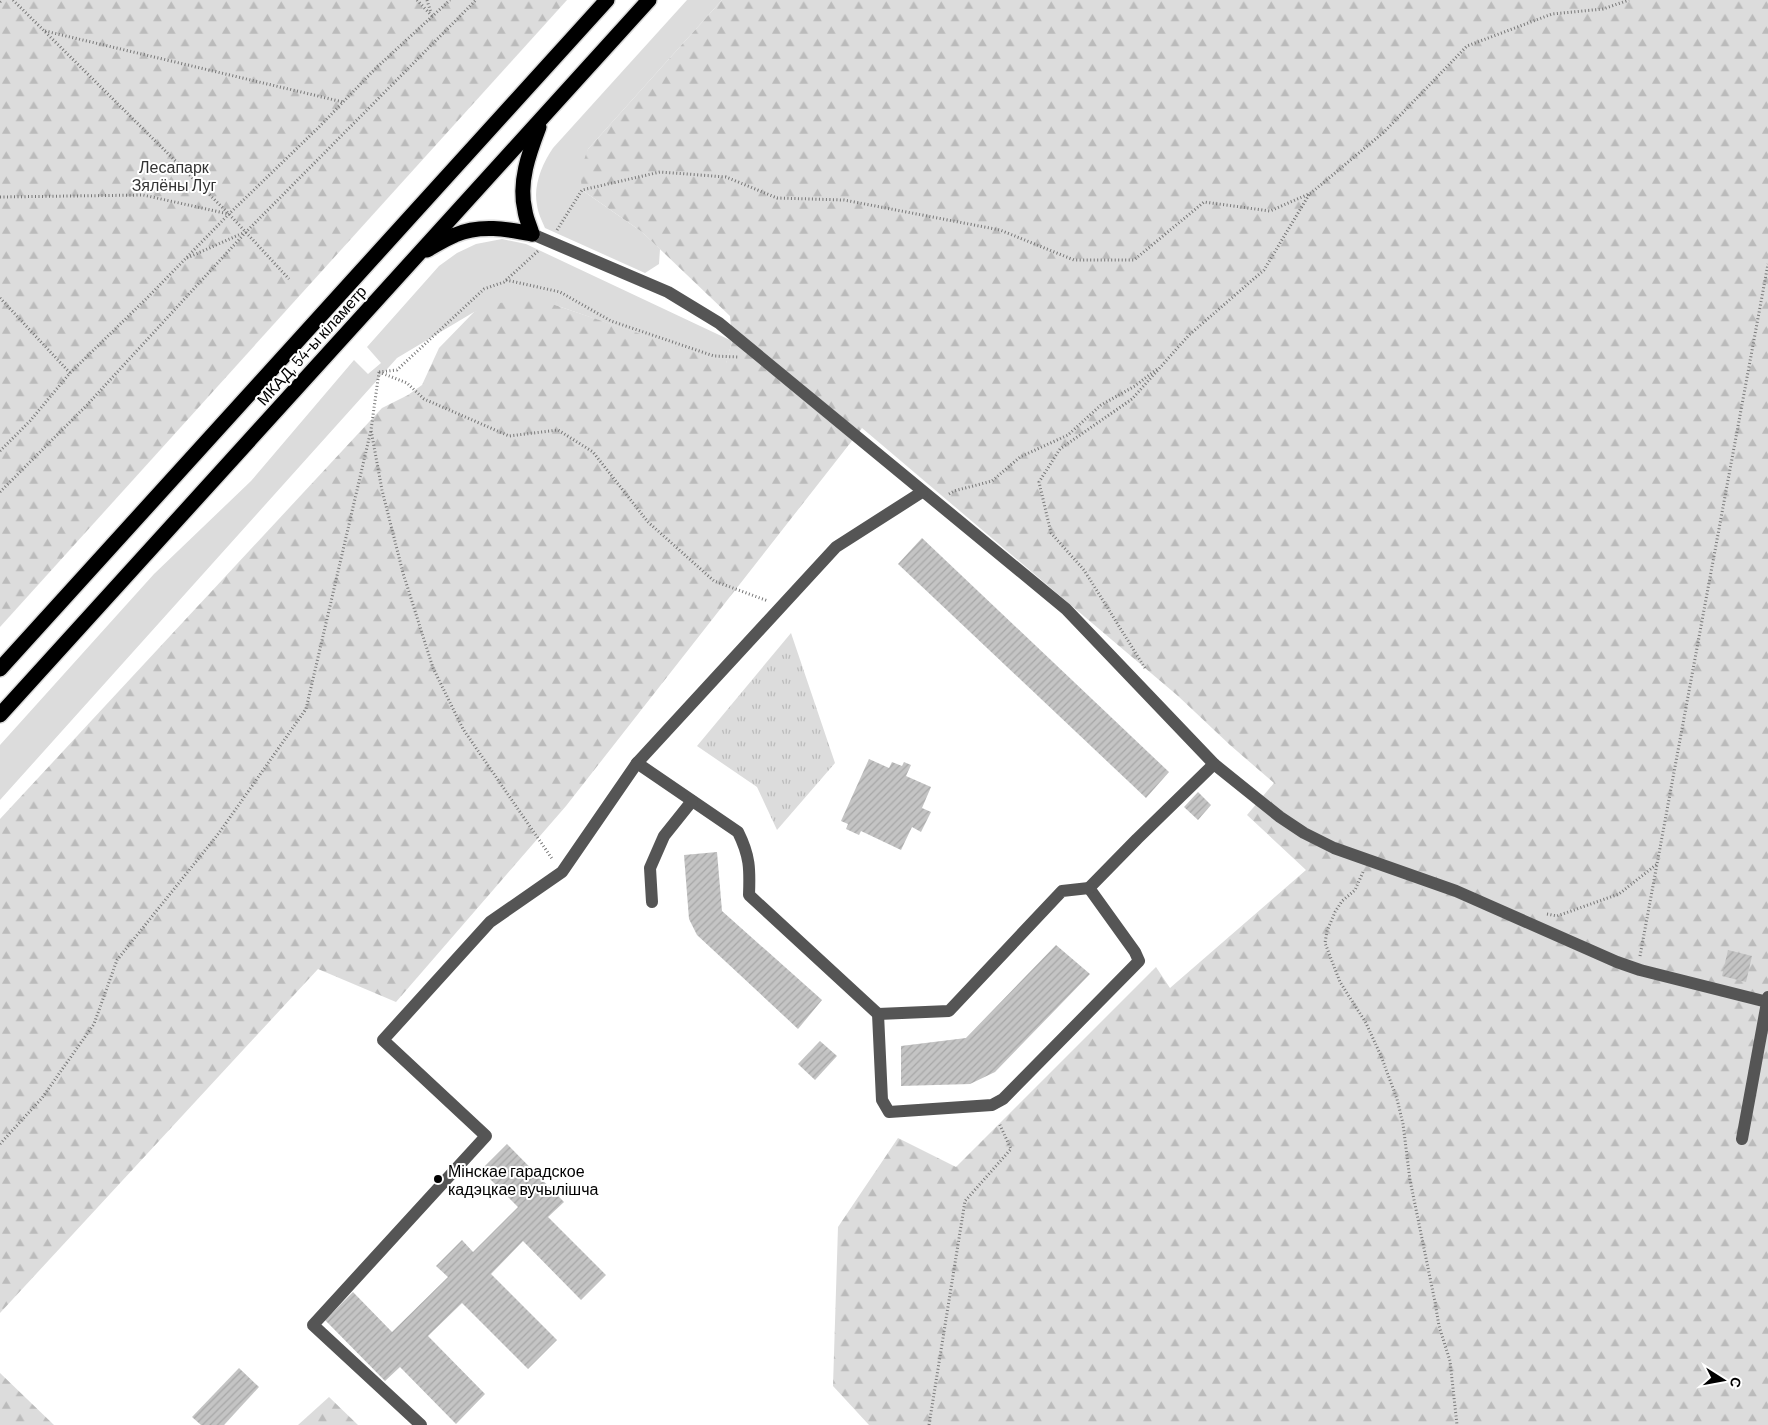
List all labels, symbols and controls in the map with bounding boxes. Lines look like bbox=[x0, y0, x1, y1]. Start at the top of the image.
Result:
park label: Лесапарк Зялёны Луг bbox=[132, 157, 216, 194]
street label: МКАД, 54-ы кіламетр bbox=[252, 281, 370, 409]
place label: Мінскае гарадское кадэцкае вучылішча bbox=[448, 1161, 598, 1198]
marker: Мінскае гарадское кадэцкае вучылішча bbox=[432, 1173, 444, 1185]
north arrow bbox=[1698, 1355, 1748, 1405]
text: С bbox=[1727, 1376, 1746, 1389]

